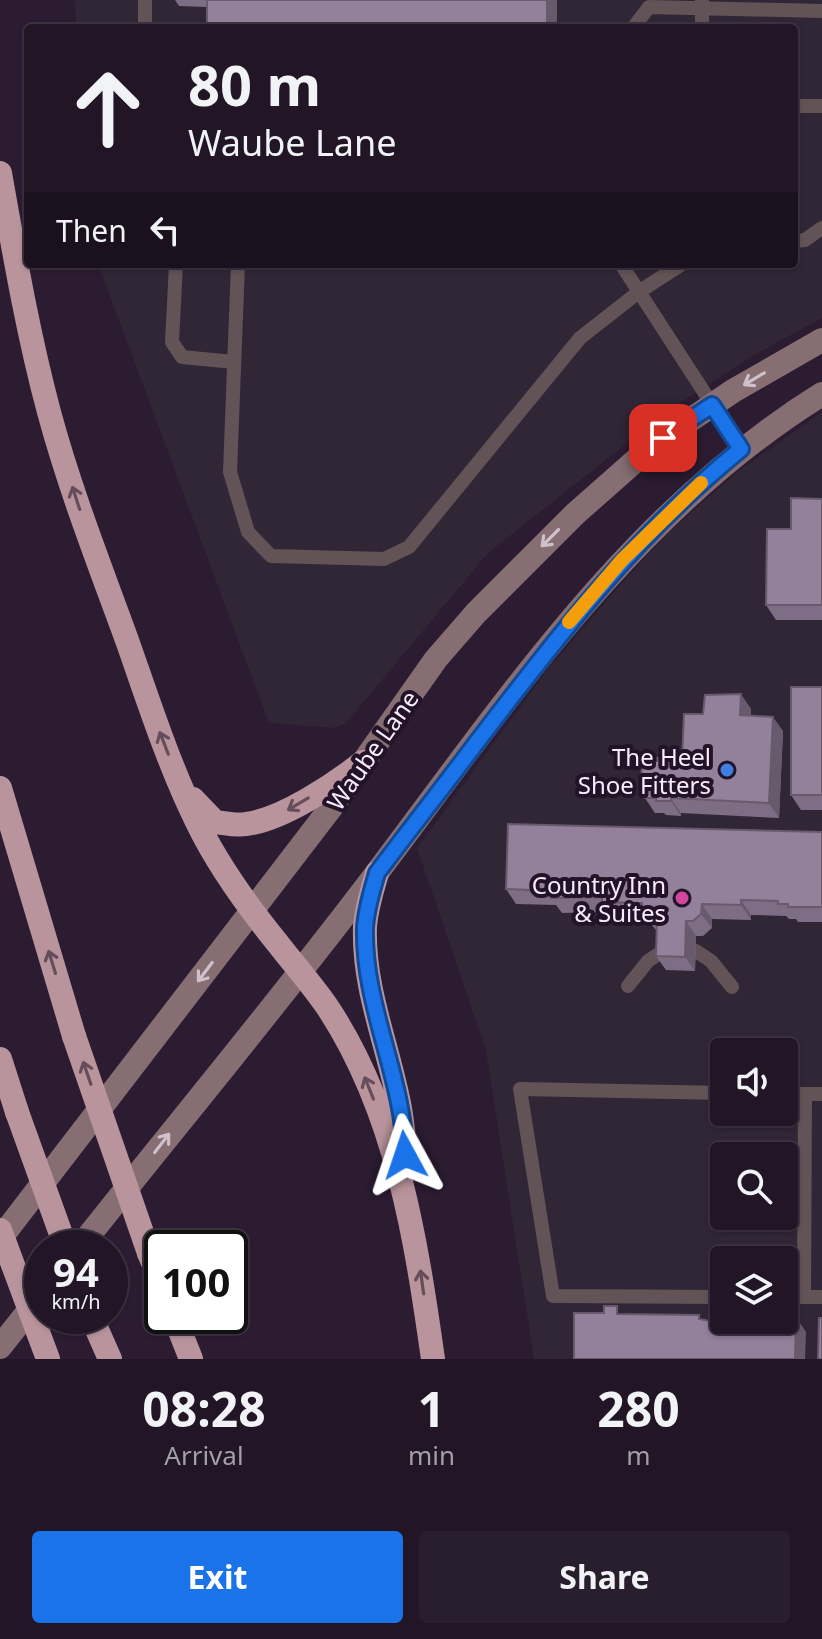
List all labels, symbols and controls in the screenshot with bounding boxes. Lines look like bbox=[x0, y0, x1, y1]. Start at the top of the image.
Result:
text: 80 m bbox=[188, 46, 321, 122]
icon: ahead bbox=[56, 56, 160, 160]
text: Waube Lane bbox=[188, 118, 397, 167]
icon: left bbox=[143, 208, 187, 252]
text: Then bbox=[56, 210, 127, 251]
one-way arrow bbox=[743, 371, 766, 387]
pin bbox=[629, 404, 697, 472]
icon: arrive bbox=[641, 416, 685, 460]
one-way arrow bbox=[68, 486, 83, 511]
one-way arrow bbox=[541, 528, 560, 547]
street label: Waube Lane bbox=[319, 684, 425, 816]
one-way arrow bbox=[156, 731, 170, 756]
place label: The Heel Shoe Fitters bbox=[578, 740, 711, 801]
marker: The Heel Shoe Fitters bbox=[718, 761, 736, 779]
one-way arrow bbox=[287, 796, 310, 812]
place label: Country Inn & Suites bbox=[532, 868, 666, 929]
marker: Country Inn & Suites bbox=[673, 889, 691, 907]
one-way arrow bbox=[44, 949, 59, 975]
one-way arrow bbox=[196, 961, 213, 982]
map controls bbox=[710, 1038, 798, 1334]
button: sound bbox=[710, 1038, 798, 1126]
one-way arrow bbox=[79, 1061, 94, 1086]
one-way arrow bbox=[360, 1076, 375, 1101]
position arrow bbox=[363, 1113, 447, 1197]
one-way arrow bbox=[153, 1133, 171, 1154]
button: search bbox=[710, 1142, 798, 1230]
speed limit sign: 100 bbox=[144, 1230, 248, 1334]
text: 94 bbox=[53, 1244, 99, 1299]
button: layers bbox=[710, 1246, 798, 1334]
one-way arrow bbox=[414, 1270, 429, 1295]
text: km/h bbox=[51, 1288, 101, 1315]
text: 08:28 bbox=[142, 1376, 266, 1441]
text: 1 bbox=[418, 1376, 445, 1441]
text: 280 bbox=[597, 1376, 680, 1441]
text: Arrival bbox=[164, 1437, 244, 1473]
text: min bbox=[408, 1437, 455, 1473]
text: m bbox=[626, 1437, 651, 1473]
button: Exit bbox=[32, 1531, 403, 1623]
button: Share bbox=[419, 1531, 790, 1623]

